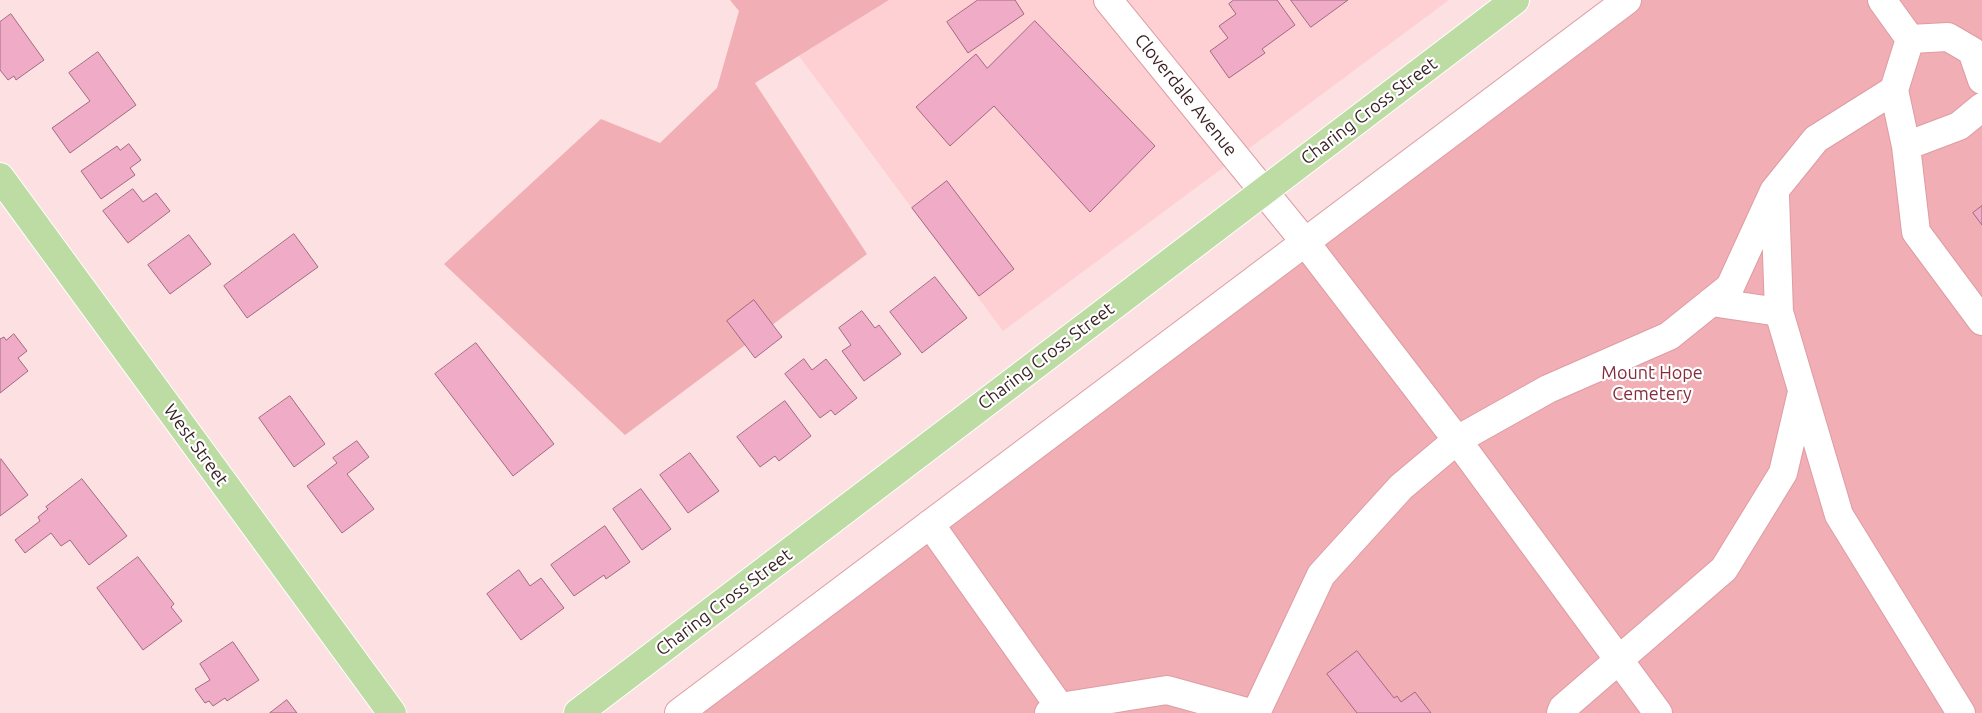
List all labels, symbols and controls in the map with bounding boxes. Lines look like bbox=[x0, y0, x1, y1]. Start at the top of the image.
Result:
street label: Cloverdale Avenue bbox=[1130, 30, 1242, 160]
street label: Charing Cross Street bbox=[1297, 53, 1441, 169]
street label: Charing Cross Street bbox=[974, 298, 1118, 414]
park label: Mount Hope Cemetery bbox=[1601, 362, 1703, 404]
street label: West Street bbox=[159, 400, 233, 490]
street label: Charing Cross Street bbox=[652, 544, 796, 660]

